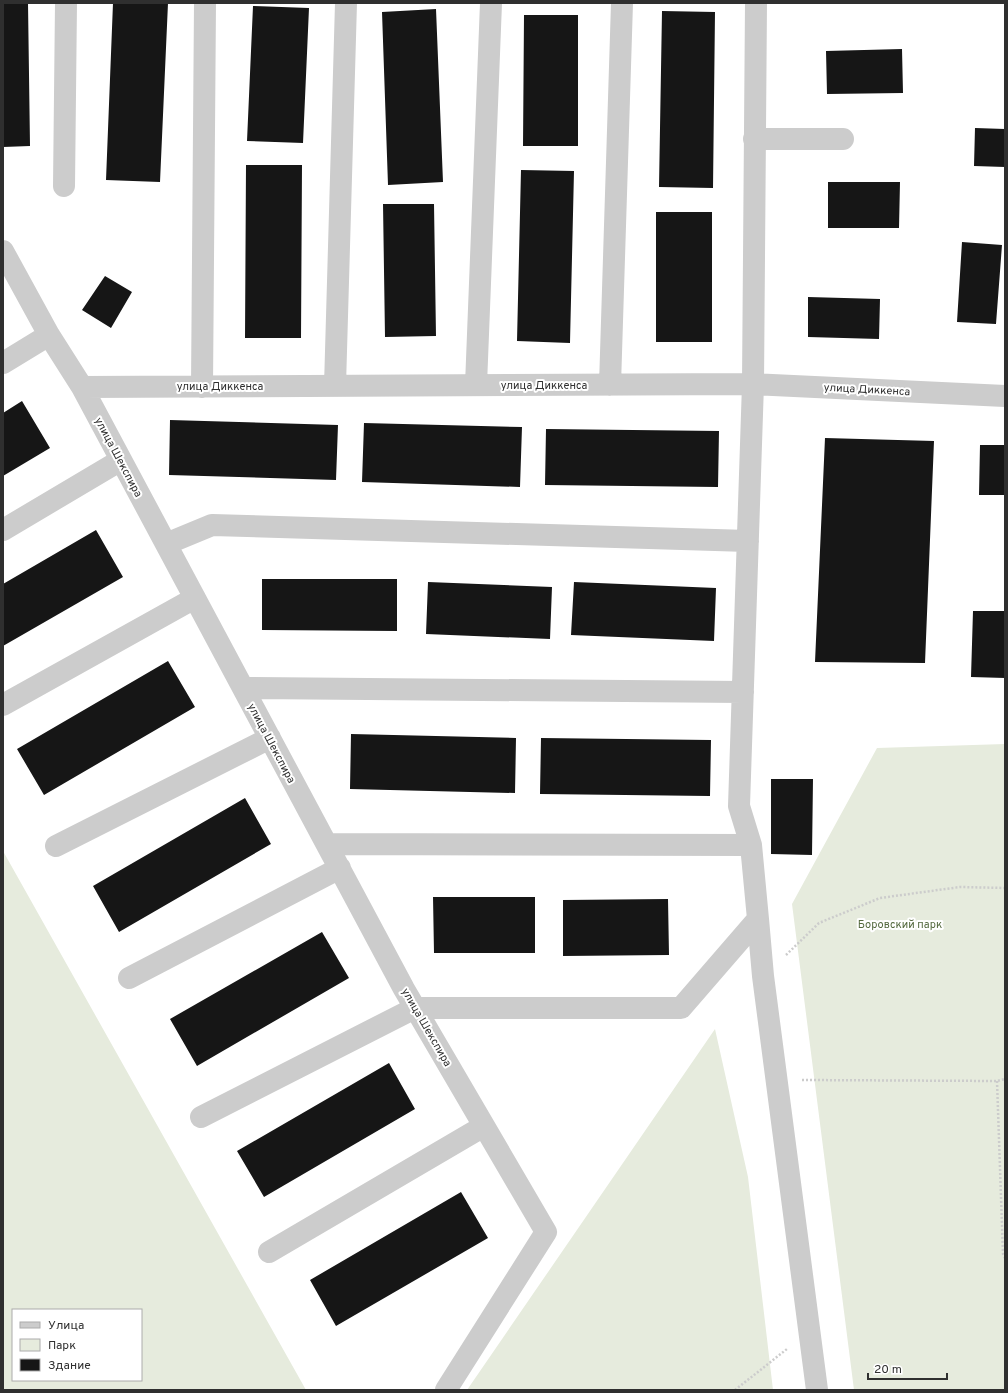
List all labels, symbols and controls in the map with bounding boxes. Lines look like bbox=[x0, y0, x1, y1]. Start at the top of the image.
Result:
street label: улица Диккенса bbox=[501, 379, 588, 393]
street label: улица Диккенса bbox=[177, 380, 264, 394]
street label: улица Диккенса bbox=[823, 381, 911, 399]
street label: улица Шекспира bbox=[91, 415, 145, 500]
street label: улица Шекспира bbox=[244, 701, 298, 786]
park label: Боровский парк bbox=[858, 918, 942, 932]
street label: улица Шекспира bbox=[398, 986, 454, 1070]
legend bbox=[12, 1309, 142, 1381]
text: Улица bbox=[48, 1318, 84, 1334]
text: Парк bbox=[48, 1338, 76, 1354]
scale bar bbox=[868, 1355, 947, 1381]
text: Здание bbox=[48, 1358, 91, 1374]
text: 20 m bbox=[874, 1362, 902, 1378]

